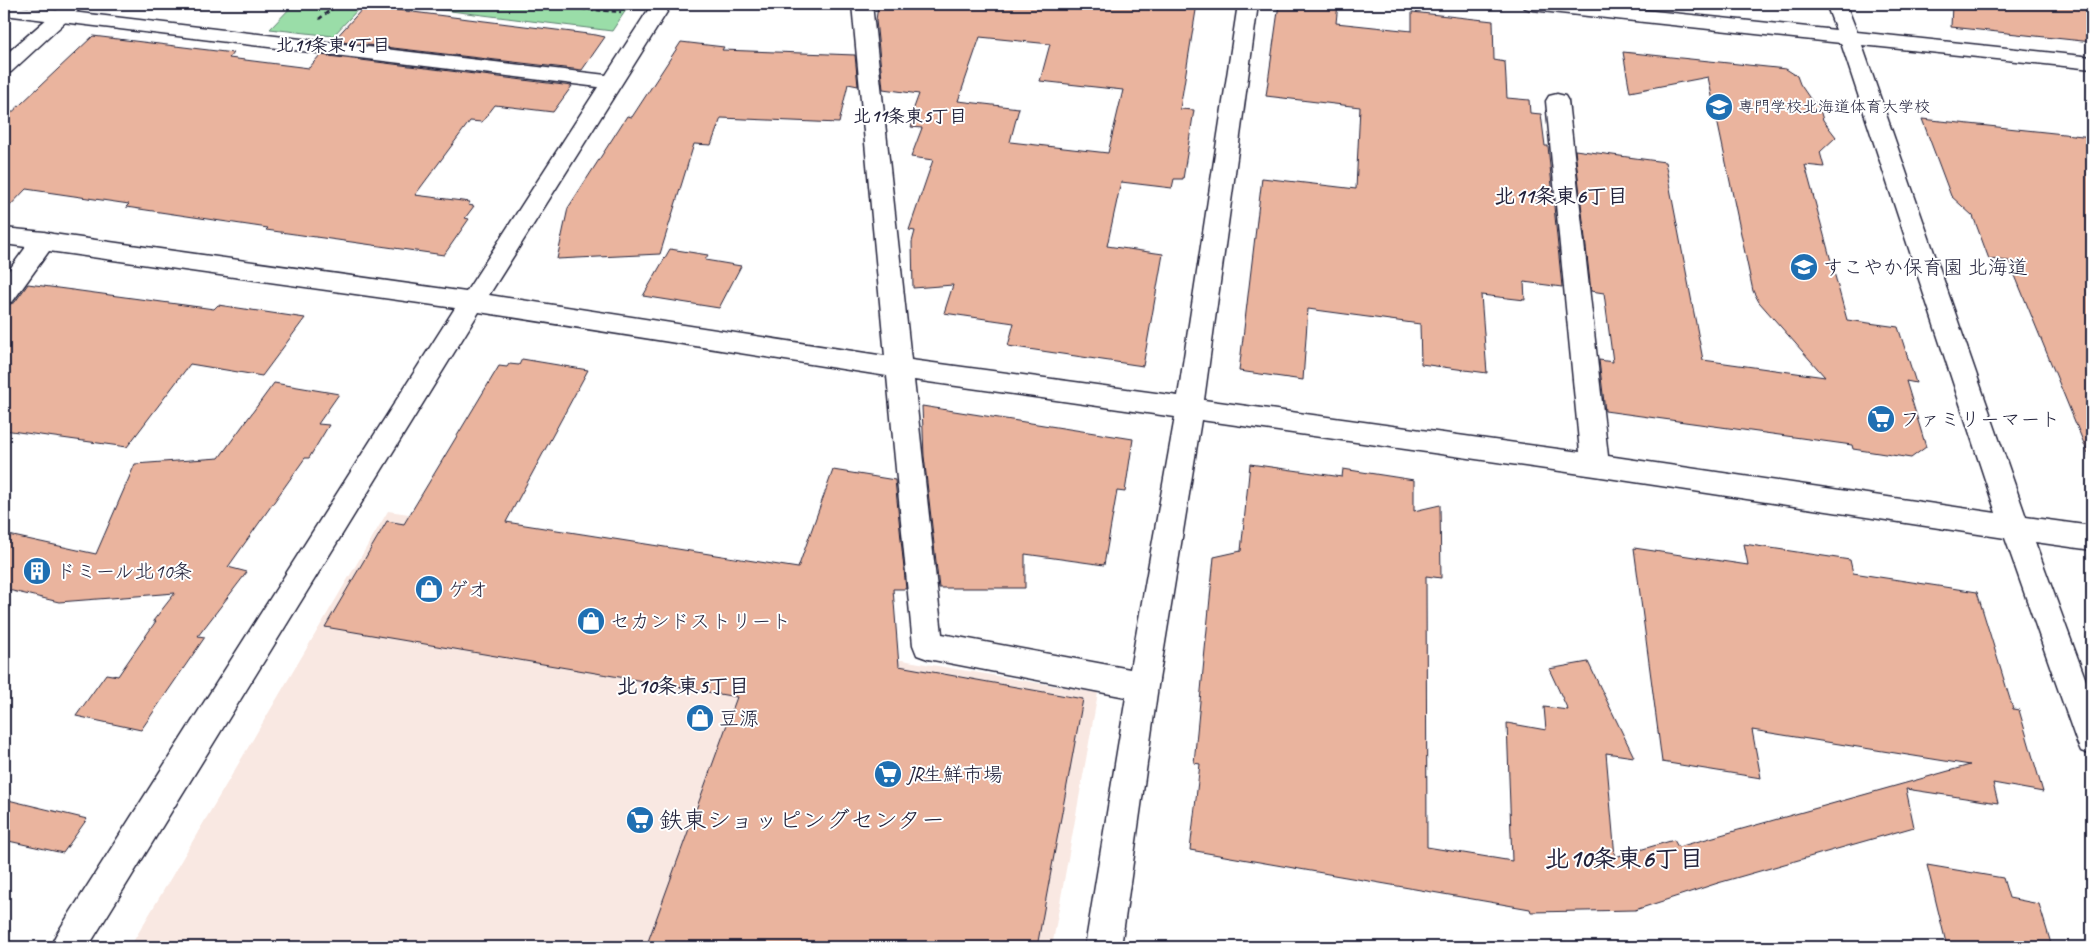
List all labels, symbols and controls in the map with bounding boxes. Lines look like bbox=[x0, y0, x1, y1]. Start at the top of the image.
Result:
district label: 北11条東4丁目 bbox=[276, 34, 390, 56]
school or university icon: 専門学校北海道体育大学校 bbox=[1704, 92, 1734, 122]
place label: 専門学校北海道体育大学校 bbox=[1738, 97, 1930, 117]
district label: 北11条東5丁目 bbox=[853, 105, 967, 127]
district label: 北11条東6丁目 bbox=[1494, 183, 1628, 209]
school or university icon: すこやか保育園 北海道 bbox=[1789, 252, 1819, 282]
place label: すこやか保育園 北海道 bbox=[1823, 255, 2028, 280]
supermarket icon: ファミリーマート bbox=[1866, 404, 1896, 434]
place label: ファミリーマート bbox=[1900, 407, 2060, 432]
building icon: ドミール北10条 bbox=[22, 556, 52, 586]
place label: ドミール北10条 bbox=[56, 559, 192, 584]
shop icon: ゲオ bbox=[414, 574, 444, 604]
place label: ゲオ bbox=[448, 577, 488, 602]
shop icon: セカンドストリート bbox=[576, 606, 606, 636]
place label: セカンドストリート bbox=[610, 609, 792, 634]
district label: 北10条東5丁目 bbox=[616, 673, 750, 699]
shop icon: 豆源 bbox=[685, 703, 715, 733]
place label: 豆源 bbox=[719, 706, 759, 731]
supermarket icon: JR生鮮市場 bbox=[873, 759, 903, 789]
place label: JR生鮮市場 bbox=[906, 762, 1003, 787]
supermarket icon: 鉄東ショッピングセンター bbox=[625, 805, 655, 835]
place label: 鉄東ショッピングセンター bbox=[659, 805, 945, 835]
district label: 北10条東6丁目 bbox=[1544, 843, 1704, 875]

